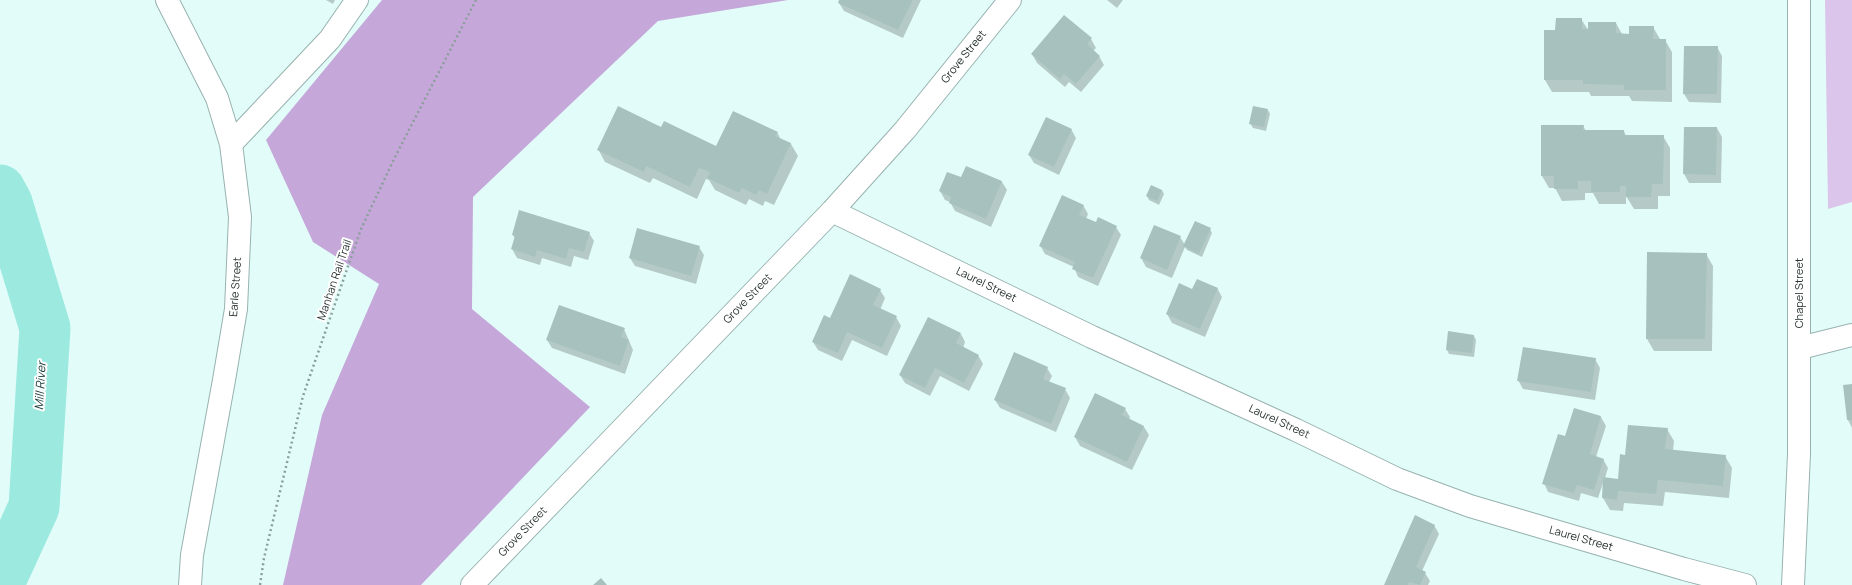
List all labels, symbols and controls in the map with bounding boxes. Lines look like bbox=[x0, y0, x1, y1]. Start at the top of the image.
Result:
street label: Grove Street bbox=[939, 28, 989, 86]
street label: Manhan Rail Trail bbox=[315, 238, 355, 322]
street label: Earle Street bbox=[227, 257, 245, 317]
street label: Chapel Street bbox=[1793, 258, 1807, 328]
street label: Laurel Street bbox=[954, 265, 1018, 305]
street label: Grove Street bbox=[721, 271, 775, 327]
water label: Mill River bbox=[33, 361, 49, 411]
street label: Laurel Street bbox=[1246, 402, 1312, 442]
street label: Grove Street bbox=[496, 504, 550, 560]
street label: Laurel Street bbox=[1548, 524, 1614, 554]

